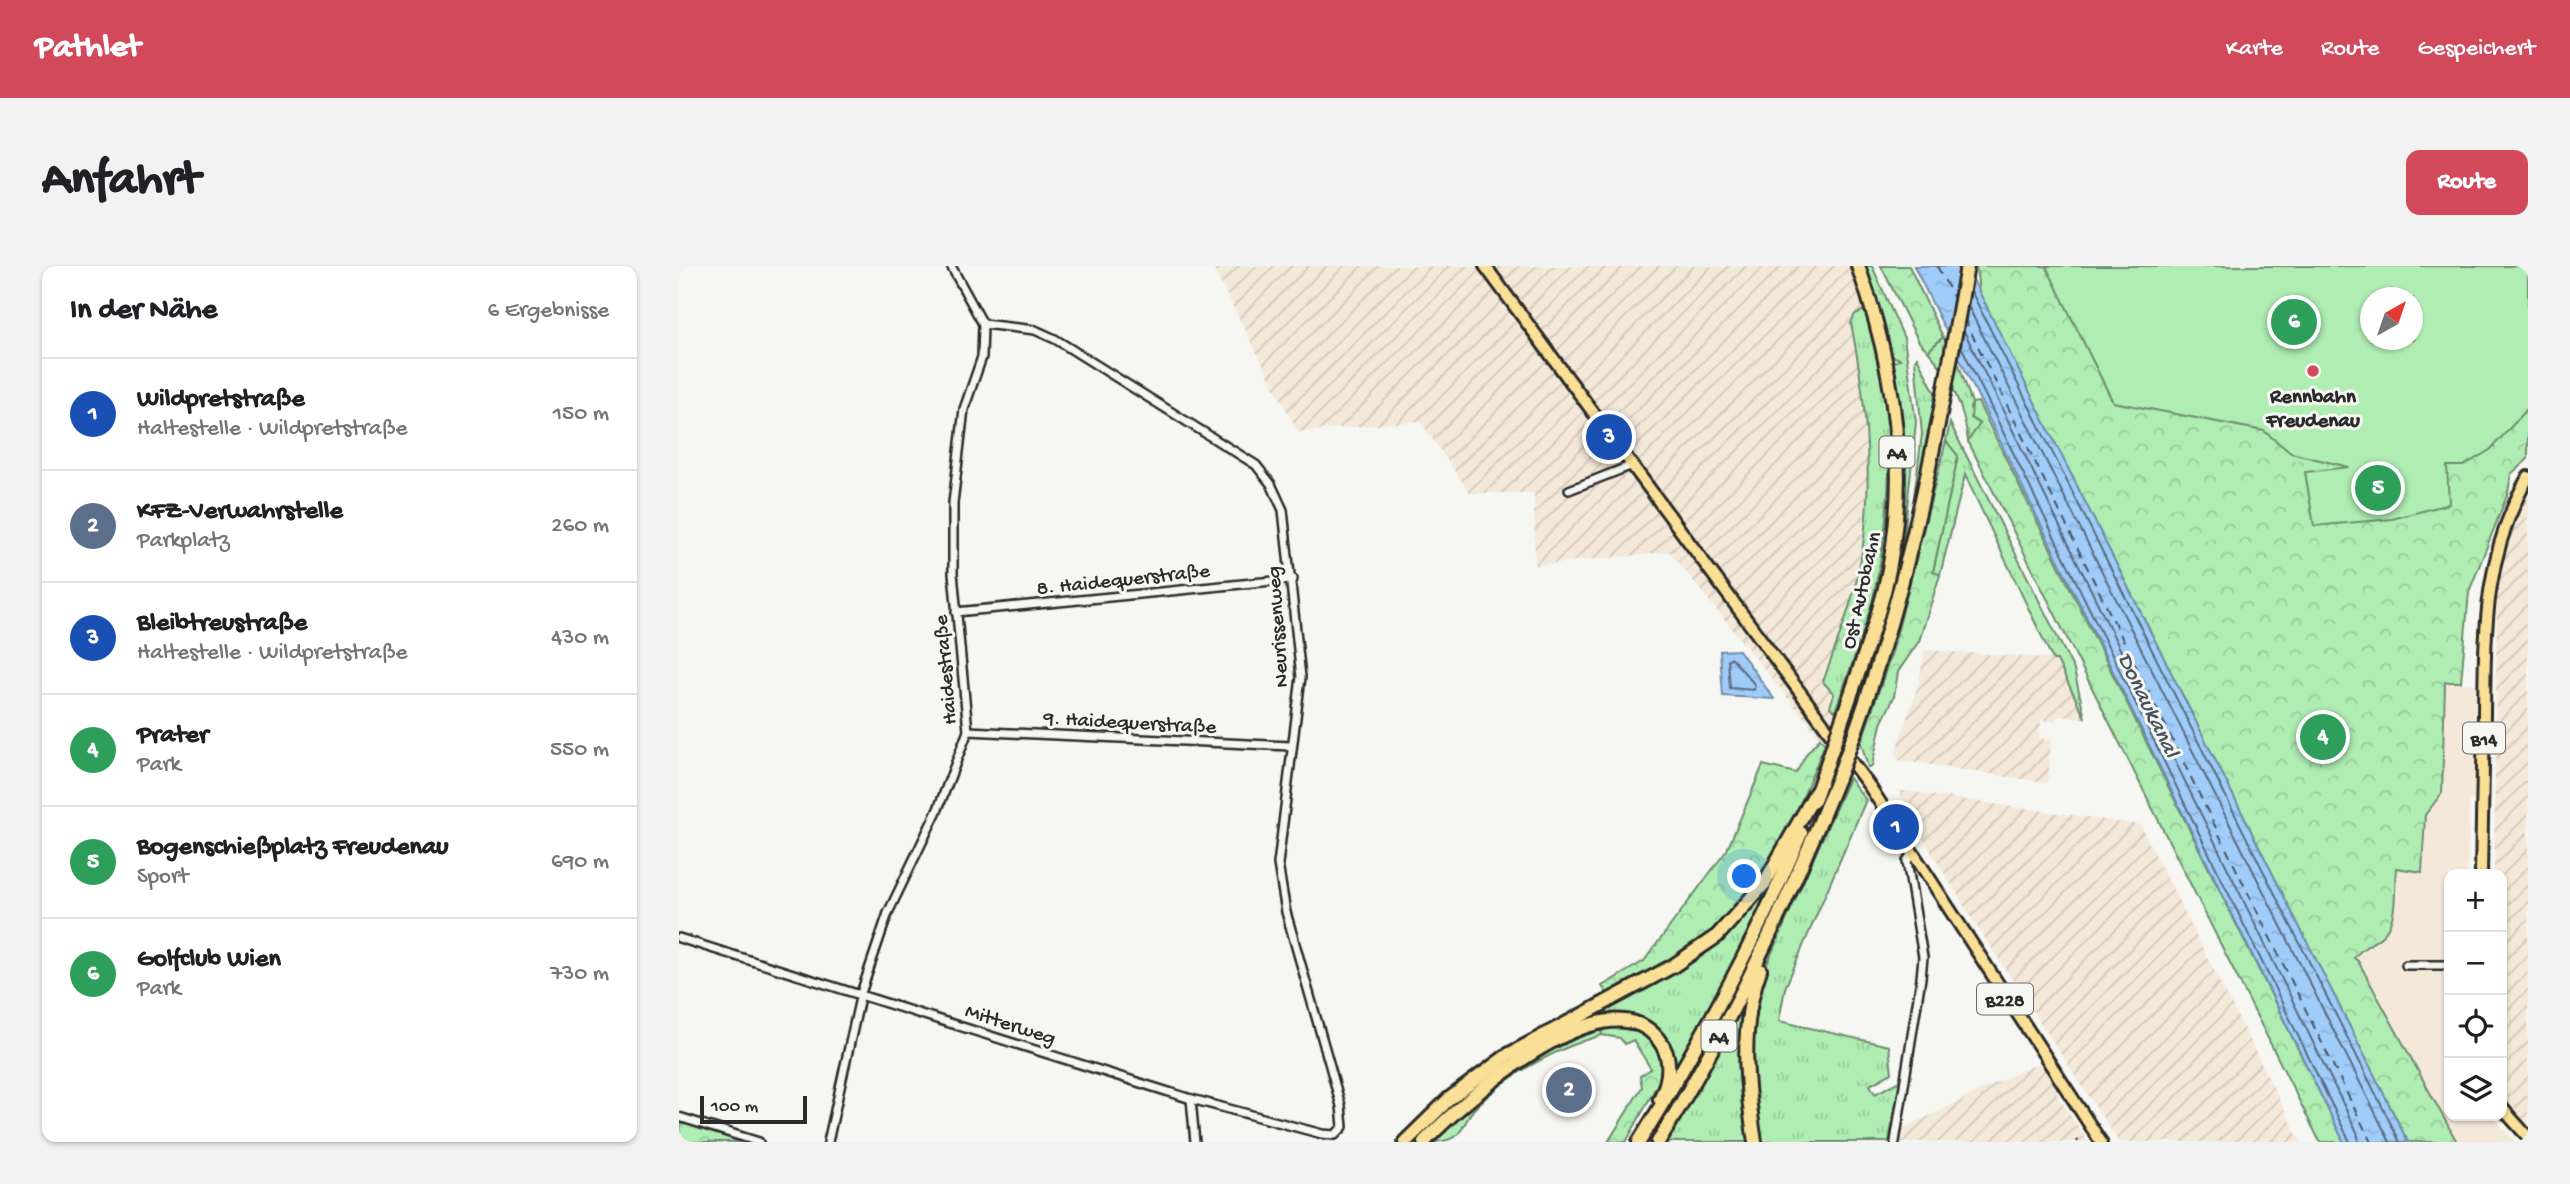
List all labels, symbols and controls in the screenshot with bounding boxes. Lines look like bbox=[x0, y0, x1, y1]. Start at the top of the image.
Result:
text: Pathlet bbox=[35, 30, 141, 68]
text: Karte bbox=[2226, 35, 2283, 64]
text: Route bbox=[2321, 35, 2380, 64]
text: Gespeichert bbox=[2418, 35, 2535, 64]
button: Route bbox=[2406, 150, 2528, 215]
text: Anfahrt bbox=[42, 153, 200, 211]
north arrow bbox=[2360, 287, 2423, 350]
text: In der Nähe bbox=[70, 294, 217, 329]
pin: 6 bbox=[2271, 296, 2317, 348]
text: 6 Ergebnisse bbox=[488, 298, 609, 325]
marker: Rennbahn Freudenau bbox=[2305, 363, 2321, 379]
text: Wildpretstraße bbox=[137, 385, 305, 416]
place label: Rennbahn Freudenau bbox=[2265, 386, 2360, 435]
text: 1 bbox=[88, 401, 98, 428]
text: 150 m bbox=[553, 401, 609, 428]
pin: 3 bbox=[1586, 411, 1632, 463]
text: Haltestelle · Wildpretstraße bbox=[137, 416, 408, 443]
road number: A4 bbox=[1879, 436, 1915, 468]
pin: 5 bbox=[2355, 462, 2401, 514]
text: KFZ-Verwahrstelle bbox=[137, 497, 343, 528]
text: 2 bbox=[87, 513, 99, 540]
text: 260 m bbox=[551, 513, 609, 540]
text: Parkplatz bbox=[137, 528, 230, 555]
street label: Ost Autobahn bbox=[1838, 530, 1889, 652]
street label: 8. Haidequerstraße bbox=[1035, 560, 1212, 603]
street label: Neurissenweg bbox=[1263, 565, 1296, 688]
text: Bleibtreustraße bbox=[137, 609, 307, 640]
street label: Haidestraße bbox=[930, 612, 965, 726]
text: 3 bbox=[87, 625, 99, 652]
text: 430 m bbox=[551, 625, 609, 652]
text: Haltestelle · Wildpretstraße bbox=[137, 640, 408, 667]
water label: Donaukanal bbox=[2110, 649, 2185, 764]
street label: 9. Haidequerstraße bbox=[1042, 707, 1218, 742]
pin: 4 bbox=[2300, 711, 2346, 763]
text: Prater bbox=[137, 721, 208, 752]
road number: B14 bbox=[2463, 723, 2505, 754]
text: 4 bbox=[88, 737, 98, 764]
text: 550 m bbox=[550, 737, 609, 764]
text: Park bbox=[137, 752, 181, 779]
pin: 1 bbox=[1873, 801, 1919, 853]
text: Bogenschießplatz Freudenau bbox=[137, 833, 449, 864]
text: 5 bbox=[87, 849, 99, 876]
text: 690 m bbox=[551, 849, 609, 876]
your location bbox=[1727, 859, 1761, 893]
text: Sport bbox=[137, 864, 188, 891]
map controls bbox=[2444, 869, 2507, 1121]
button: + bbox=[2444, 869, 2507, 932]
button: − bbox=[2444, 932, 2507, 995]
text: Golfclub Wien bbox=[137, 945, 281, 976]
text: 6 bbox=[87, 961, 99, 988]
text: 730 m bbox=[550, 961, 609, 988]
text: Park bbox=[137, 976, 181, 1003]
road number: B228 bbox=[1977, 984, 2033, 1014]
button: locate bbox=[2444, 995, 2507, 1058]
street label: Mitterweg bbox=[962, 1000, 1058, 1053]
road number: A4 bbox=[1702, 1020, 1737, 1052]
button: layers bbox=[2444, 1058, 2507, 1121]
pin: 2 bbox=[1546, 1064, 1592, 1116]
scale bar bbox=[700, 1093, 807, 1125]
text: 100 m bbox=[711, 1096, 758, 1119]

